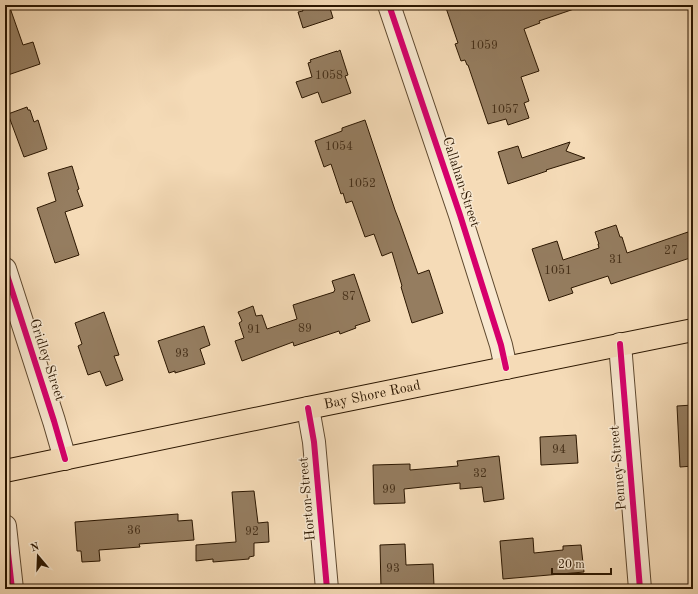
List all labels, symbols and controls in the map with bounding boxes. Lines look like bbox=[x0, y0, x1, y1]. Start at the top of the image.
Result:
house number: 1059 bbox=[470, 39, 498, 52]
house number: 1058 bbox=[315, 69, 343, 82]
house number: 1057 bbox=[491, 103, 519, 116]
street label: Callahan Street bbox=[440, 135, 482, 229]
house number: 1054 bbox=[325, 140, 353, 153]
house number: 1052 bbox=[348, 177, 376, 190]
house number: 27 bbox=[664, 245, 678, 257]
house number: 31 bbox=[609, 254, 623, 266]
house number: 1051 bbox=[544, 264, 572, 277]
house number: 87 bbox=[342, 291, 356, 303]
street label: Gridley Street bbox=[27, 317, 67, 403]
house number: 89 bbox=[298, 323, 312, 335]
house number: 91 bbox=[247, 324, 261, 336]
house number: 93 bbox=[175, 348, 189, 360]
street label: Bay Shore Road bbox=[323, 378, 422, 412]
street label: Penney Street bbox=[607, 425, 629, 511]
house number: 94 bbox=[552, 444, 566, 456]
street label: Horton Street bbox=[296, 456, 318, 542]
house number: 32 bbox=[473, 468, 487, 480]
house number: 99 bbox=[382, 484, 396, 496]
house number: 36 bbox=[127, 525, 141, 537]
house number: 92 bbox=[245, 526, 259, 538]
north arrow bbox=[18, 536, 58, 576]
text: N bbox=[29, 541, 42, 555]
scale bar bbox=[552, 550, 611, 576]
text: 20 m bbox=[558, 559, 585, 571]
house number: 93 bbox=[386, 563, 400, 575]

